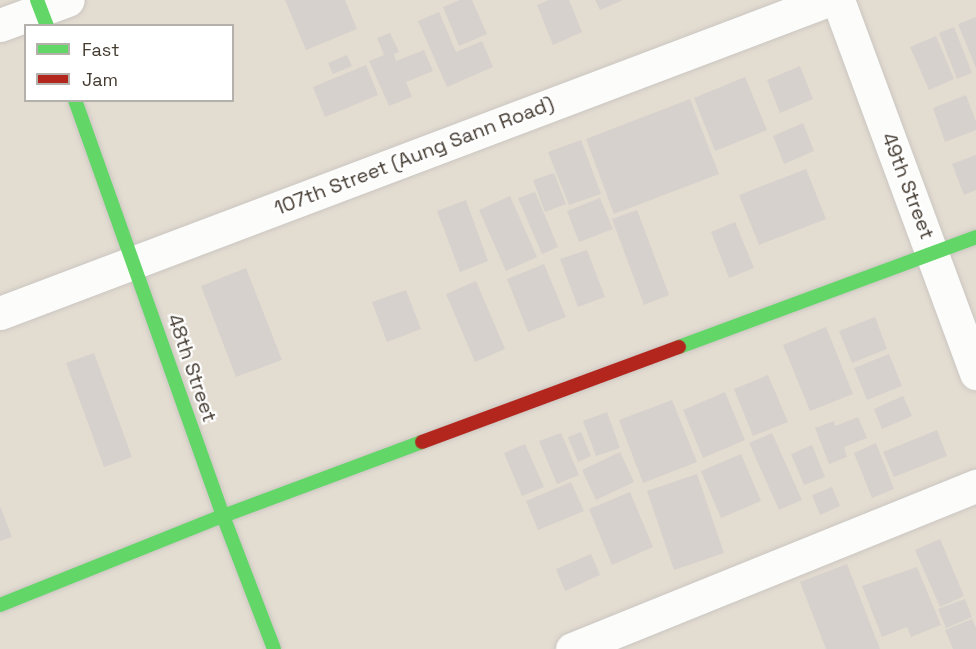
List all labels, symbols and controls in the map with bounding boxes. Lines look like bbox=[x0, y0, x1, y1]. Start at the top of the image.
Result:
legend bbox=[24, 24, 234, 102]
text: Fast bbox=[82, 38, 119, 61]
text: Jam bbox=[82, 68, 118, 91]
street label: 107th Street (Aung Sann Road) bbox=[271, 91, 557, 221]
street label: 49th Street bbox=[877, 129, 939, 243]
street label: 48th Street bbox=[162, 311, 222, 425]

